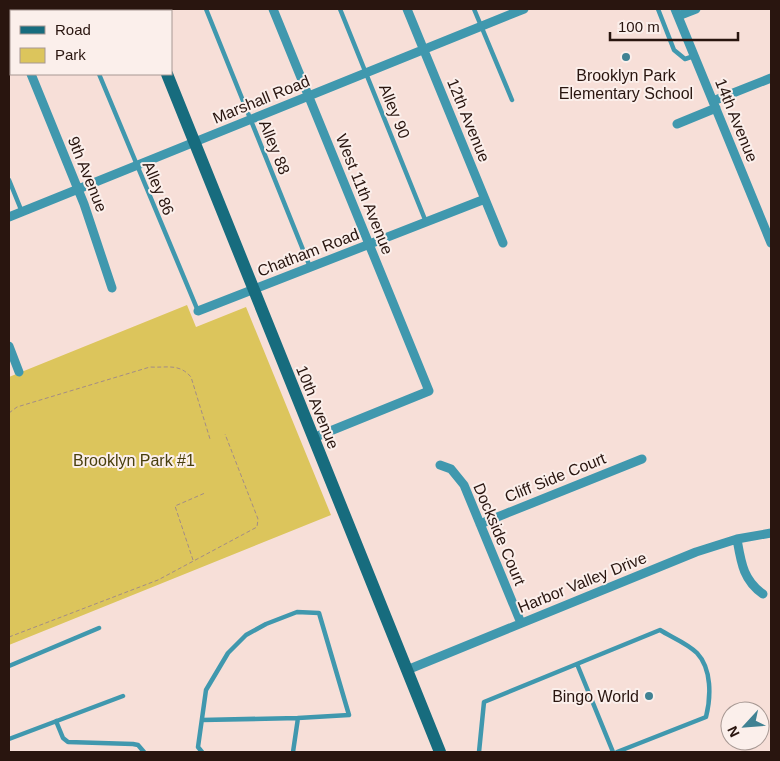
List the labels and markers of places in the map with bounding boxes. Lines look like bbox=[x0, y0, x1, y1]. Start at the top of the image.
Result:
marker: Brooklyn Park Elementary School bbox=[620, 51, 632, 63]
place label: Brooklyn Park Elementary School bbox=[559, 67, 693, 102]
place label: Bingo World bbox=[552, 688, 639, 705]
marker: Bingo World bbox=[643, 690, 655, 702]

